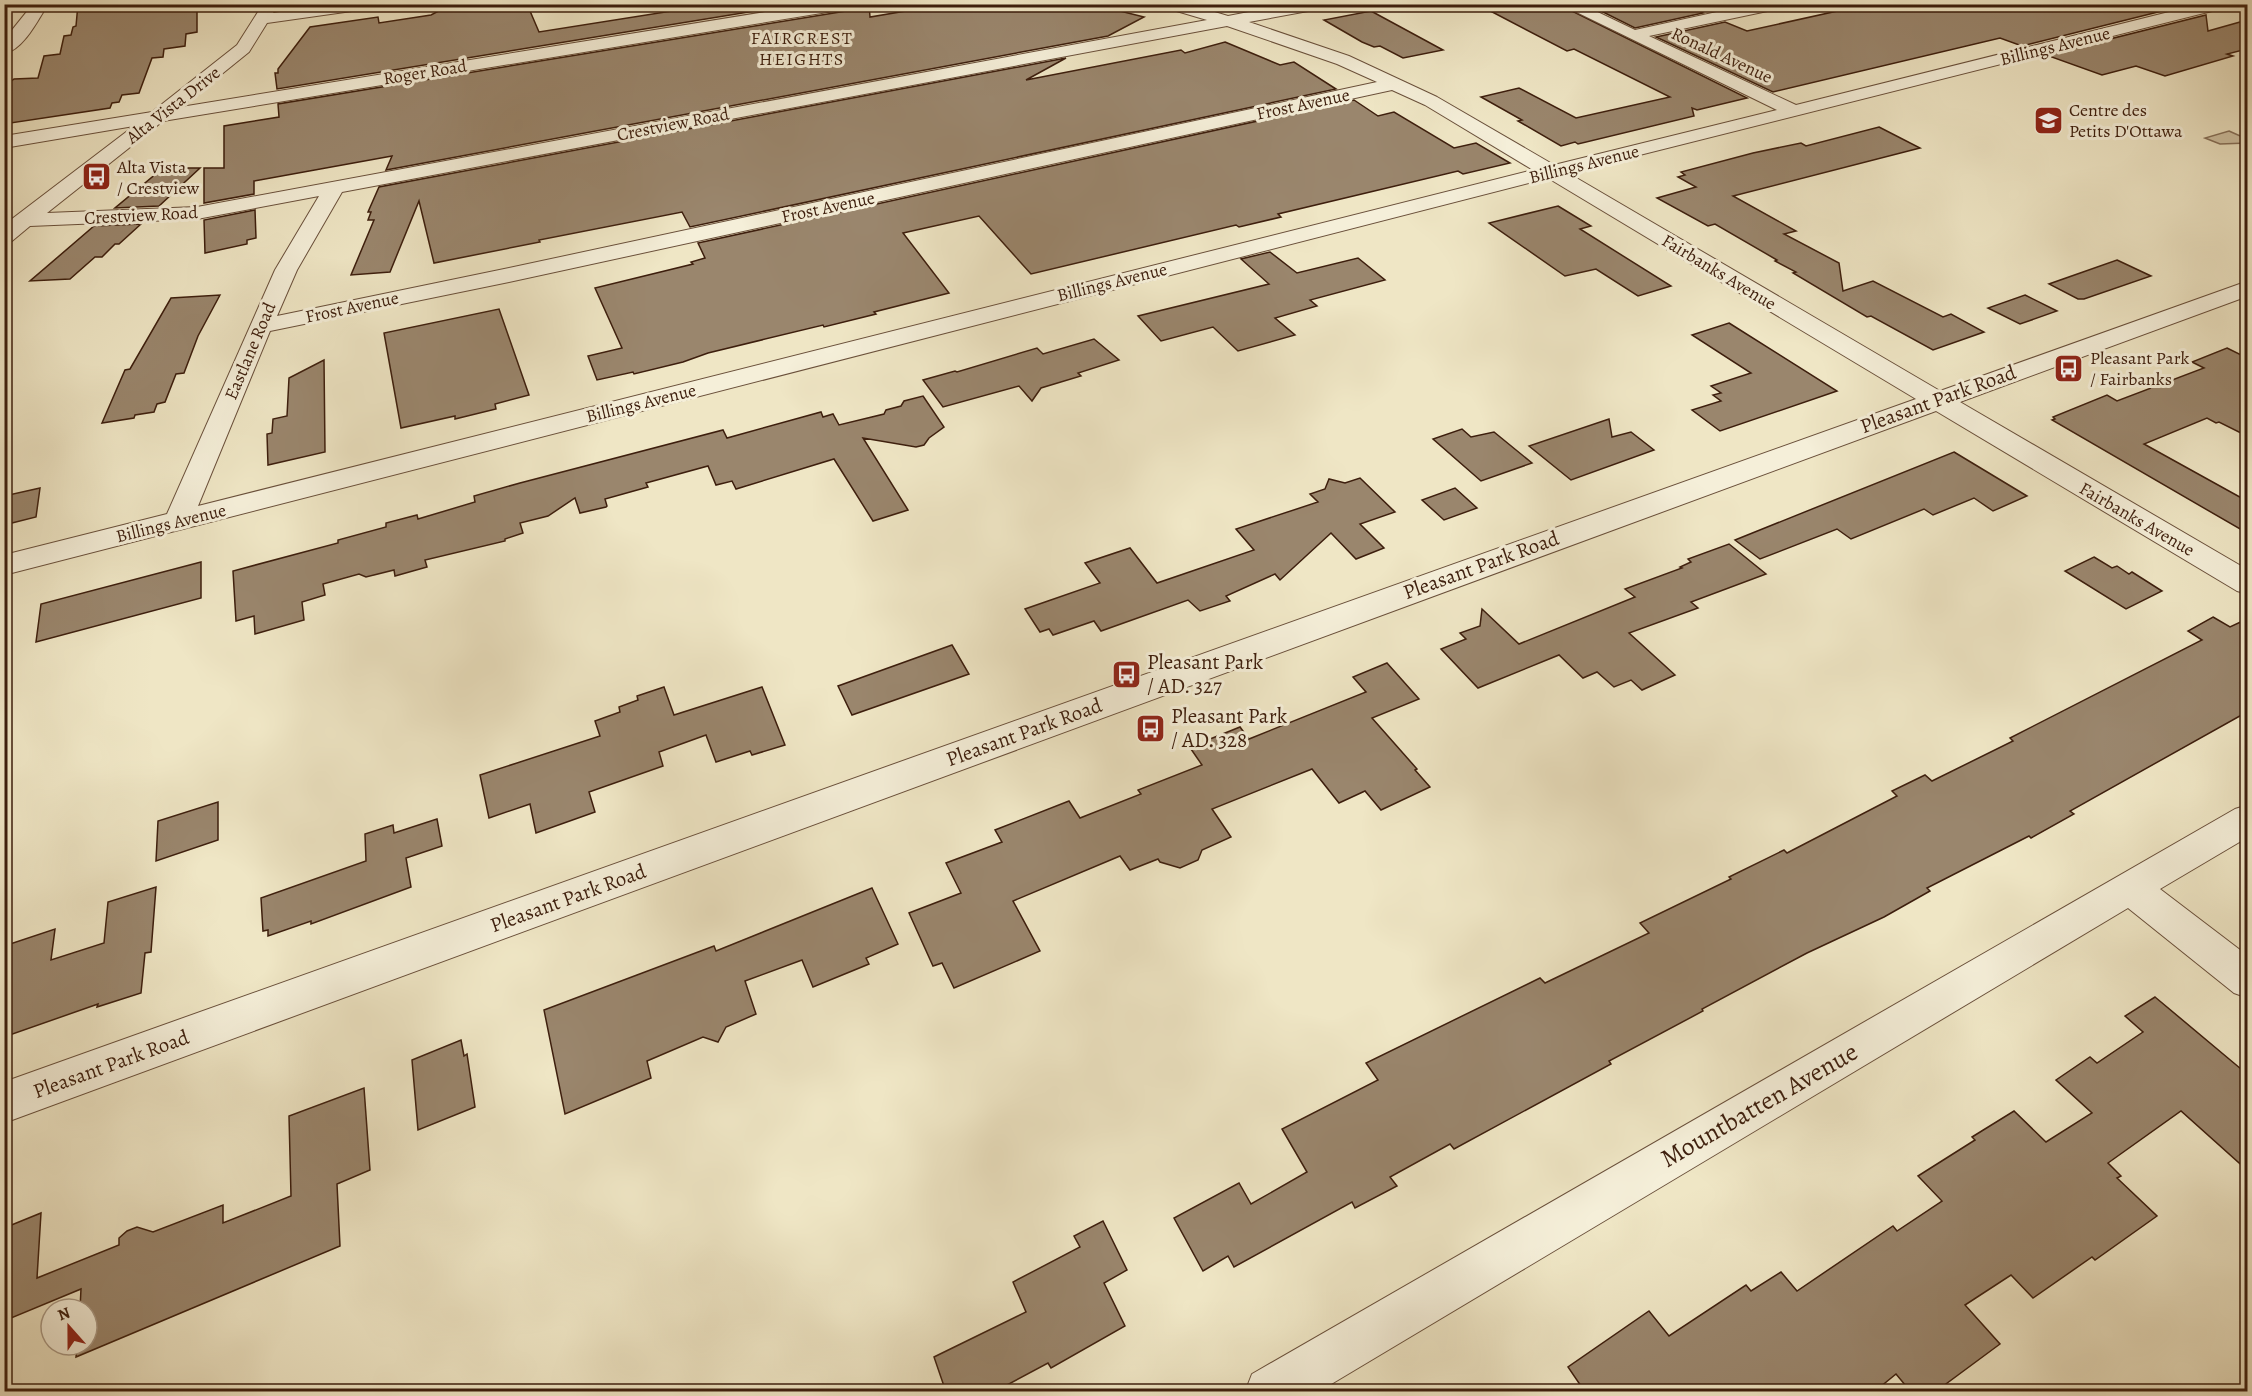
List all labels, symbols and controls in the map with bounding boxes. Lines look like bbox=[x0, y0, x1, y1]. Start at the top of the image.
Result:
street label: Ronald Avenue bbox=[1668, 21, 1776, 89]
street label: Billings Avenue bbox=[1997, 21, 2113, 71]
district label: FAIRCREST HEIGHTS bbox=[751, 26, 853, 71]
street label: Roger Road bbox=[381, 53, 469, 90]
street label: Alta Vista Drive bbox=[120, 61, 225, 150]
street label: Frost Avenue bbox=[1254, 82, 1352, 126]
place label: Centre des Petits D'Ottawa bbox=[2069, 98, 2183, 143]
street label: Crestview Road bbox=[615, 101, 731, 147]
school or university icon: Centre des Petits D'Ottawa bbox=[2032, 104, 2064, 136]
street label: Billings Avenue bbox=[1526, 139, 1642, 189]
place label: Alta Vista / Crestview bbox=[116, 155, 199, 200]
bus stop icon: Alta Vista / Crestview bbox=[80, 161, 112, 193]
street label: Frost Avenue bbox=[779, 185, 877, 229]
street label: Crestview Road bbox=[84, 200, 199, 230]
street label: Fairbanks Avenue bbox=[1657, 228, 1781, 316]
street label: Billings Avenue bbox=[1054, 257, 1170, 307]
street label: Frost Avenue bbox=[303, 285, 401, 329]
street label: Eastlane Road bbox=[219, 298, 281, 403]
place label: Pleasant Park / Fairbanks bbox=[2090, 346, 2190, 391]
bus stop icon: Pleasant Park / Fairbanks bbox=[2053, 352, 2085, 384]
street label: Pleasant Park Road bbox=[1856, 358, 2021, 440]
street label: Billings Avenue bbox=[583, 378, 699, 428]
street label: Fairbanks Avenue bbox=[2075, 476, 2199, 562]
street label: Billings Avenue bbox=[113, 498, 229, 548]
street label: Pleasant Park Road bbox=[1399, 524, 1564, 606]
place label: Pleasant Park / AD. 327 bbox=[1147, 648, 1264, 700]
bus stop icon: Pleasant Park / AD. 327 bbox=[1110, 658, 1142, 690]
street label: Pleasant Park Road bbox=[942, 691, 1107, 773]
place label: Pleasant Park / AD. 328 bbox=[1171, 702, 1288, 754]
bus stop icon: Pleasant Park / AD. 328 bbox=[1134, 712, 1166, 744]
street label: Pleasant Park Road bbox=[486, 857, 651, 939]
street label: Pleasant Park Road bbox=[29, 1023, 194, 1105]
street label: Mountbatten Avenue bbox=[1654, 1034, 1864, 1176]
north arrow bbox=[39, 1297, 99, 1357]
text: N bbox=[55, 1301, 74, 1326]

